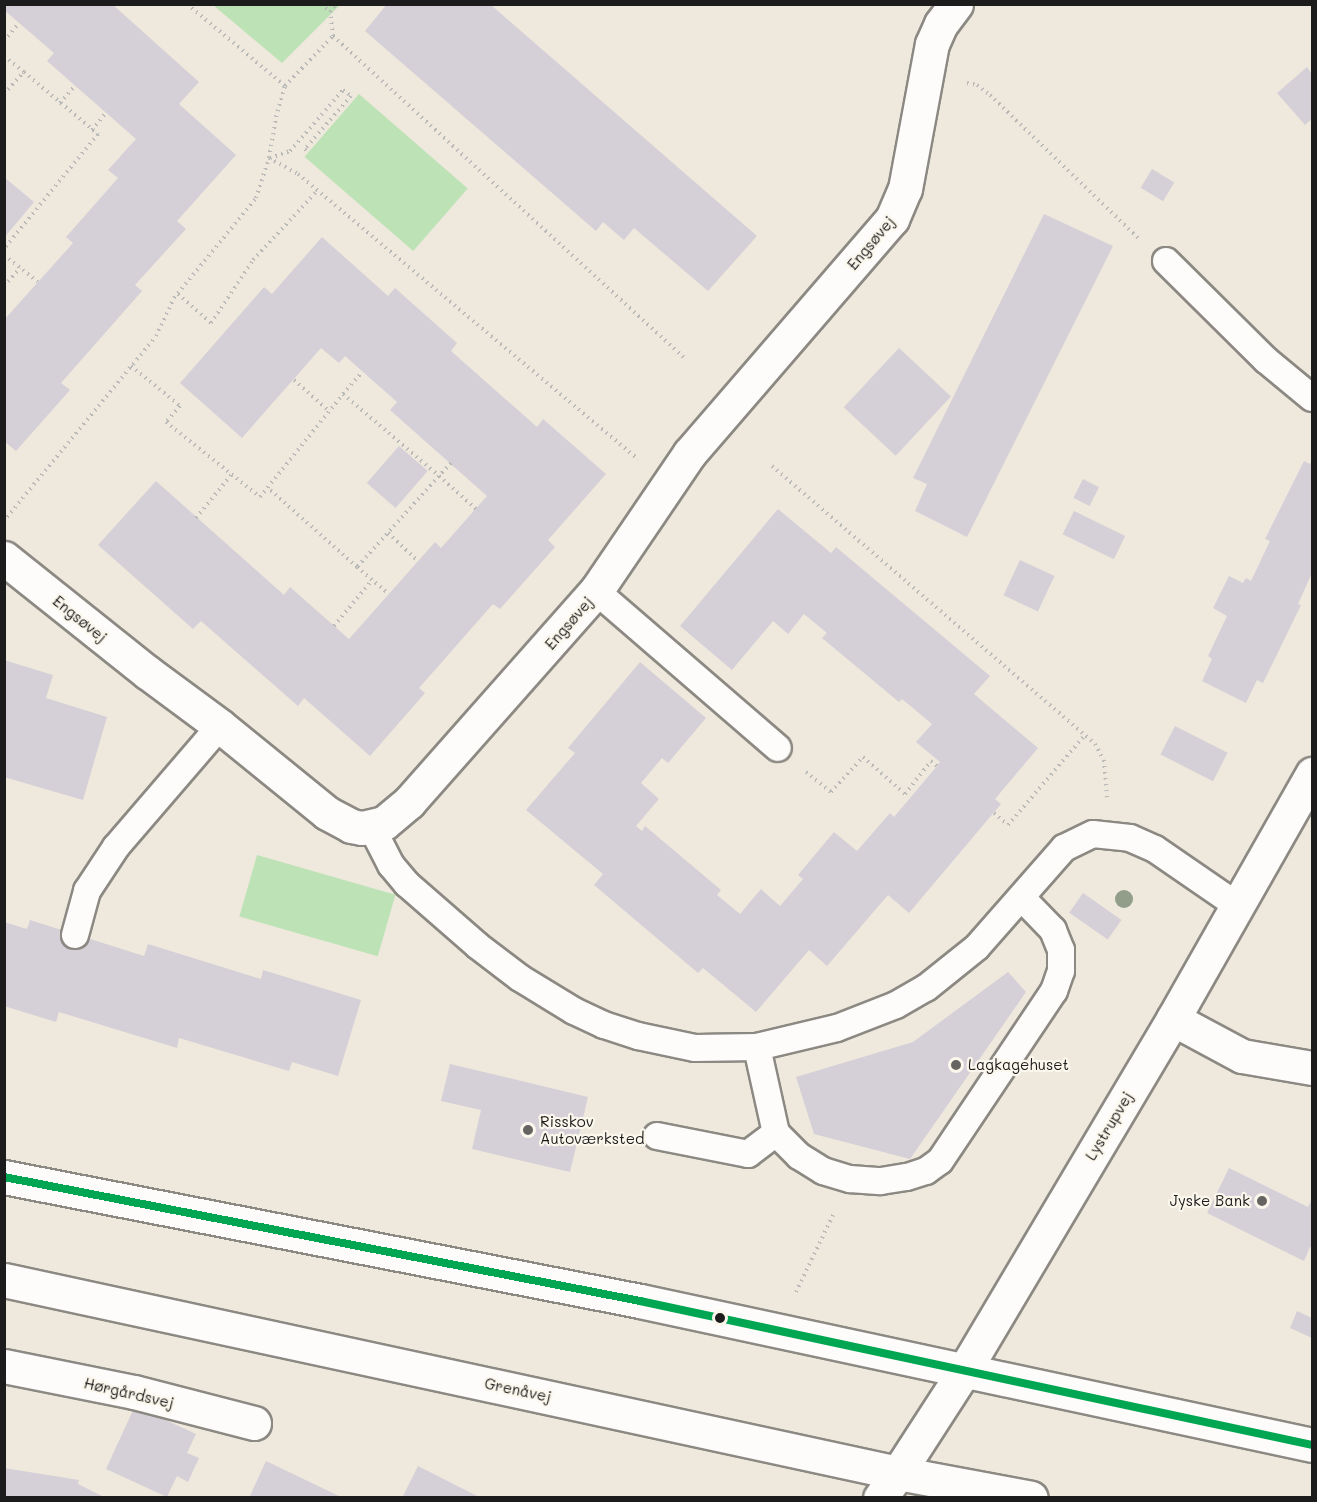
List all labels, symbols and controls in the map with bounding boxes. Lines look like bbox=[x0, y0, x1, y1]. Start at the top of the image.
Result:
street label: Engsøvej bbox=[843, 213, 899, 273]
street label: Engsøvej bbox=[49, 592, 111, 646]
street label: Engsøvej bbox=[541, 593, 597, 653]
place label: Lagkagehuset bbox=[968, 1056, 1069, 1074]
marker: Lagkagehuset bbox=[949, 1058, 963, 1072]
street label: Lystrupvej bbox=[1081, 1088, 1137, 1164]
place label: Risskov Autoværksted bbox=[540, 1112, 644, 1147]
marker: Risskov Autoværksted bbox=[521, 1123, 535, 1137]
place label: Jyske Bank bbox=[1170, 1192, 1250, 1210]
marker: Jyske Bank bbox=[1255, 1194, 1269, 1208]
unlabelled marker bbox=[714, 1312, 726, 1324]
street label: Hørgårdsvej bbox=[82, 1374, 176, 1412]
street label: Grenåvej bbox=[483, 1374, 553, 1406]

